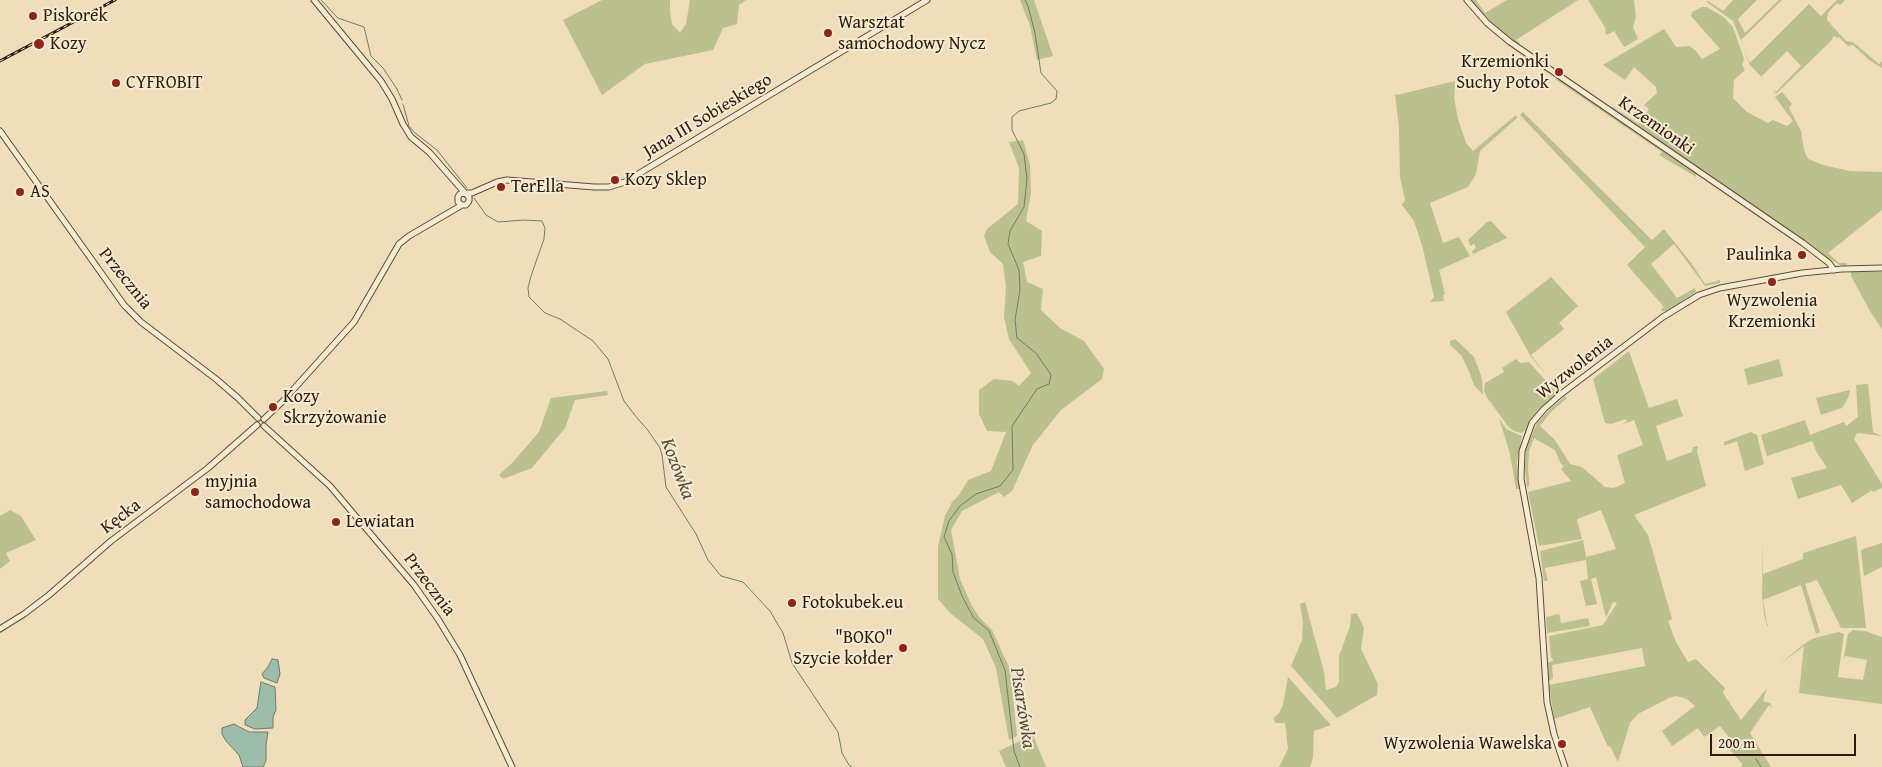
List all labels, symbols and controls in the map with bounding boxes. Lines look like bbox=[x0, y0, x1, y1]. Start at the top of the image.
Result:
place label: Piskorek bbox=[43, 5, 108, 27]
marker: Piskorek bbox=[27, 10, 39, 22]
place label: Warsztat samochodowy Nycz bbox=[838, 12, 985, 54]
marker: Warsztat samochodowy Nycz bbox=[822, 27, 834, 39]
place label: Kozy bbox=[50, 33, 87, 55]
marker: Kozy bbox=[32, 37, 46, 51]
place label: Krzemionki Suchy Potok bbox=[1456, 51, 1549, 94]
marker: Krzemionki Suchy Potok bbox=[1553, 66, 1565, 78]
street label: Jana III Sobieskiego bbox=[640, 69, 776, 163]
place label: CYFROBIT bbox=[126, 72, 202, 94]
marker: CYFROBIT bbox=[110, 77, 122, 89]
street label: Krzemionki bbox=[1614, 92, 1698, 160]
place label: Kozy Sklep bbox=[625, 169, 707, 191]
marker: Kozy Sklep bbox=[609, 174, 621, 186]
place label: TerElla bbox=[511, 176, 564, 198]
place label: AS bbox=[30, 181, 50, 203]
marker: TerElla bbox=[495, 181, 507, 193]
marker: AS bbox=[14, 186, 26, 198]
street label: Przecznia bbox=[94, 244, 156, 314]
place label: Paulinka bbox=[1726, 244, 1792, 266]
marker: Paulinka bbox=[1796, 249, 1808, 261]
marker: Wyzwolenia Krzemionki bbox=[1766, 276, 1778, 288]
place label: Wyzwolenia Krzemionki bbox=[1726, 290, 1818, 332]
street label: Wyzwolenia bbox=[1532, 331, 1618, 405]
place label: Kozy Skrzyżowanie bbox=[283, 386, 387, 428]
marker: Kozy Skrzyżowanie bbox=[267, 401, 279, 413]
water label: Kozówka bbox=[655, 435, 699, 503]
place label: myjnia samochodowa bbox=[205, 471, 311, 514]
marker: myjnia samochodowa bbox=[189, 486, 201, 498]
street label: Kęcka bbox=[97, 495, 145, 539]
place label: Lewiatan bbox=[346, 511, 415, 533]
marker: Lewiatan bbox=[330, 516, 342, 528]
street label: Przecznia bbox=[398, 549, 460, 621]
place label: Fotokubek.eu bbox=[802, 592, 903, 614]
marker: Fotokubek.eu bbox=[786, 597, 798, 609]
place label: "BOKO" Szycie kołder bbox=[793, 627, 893, 670]
marker: "BOKO" Szycie kołder bbox=[897, 642, 909, 654]
water label: Pisarzówka bbox=[1004, 666, 1040, 750]
scale bar bbox=[1712, 724, 1858, 756]
text: 200 m bbox=[1718, 732, 1755, 753]
place label: Wyzwolenia Wawelska bbox=[1383, 733, 1552, 755]
marker: Wyzwolenia Wawelska bbox=[1556, 738, 1568, 750]

